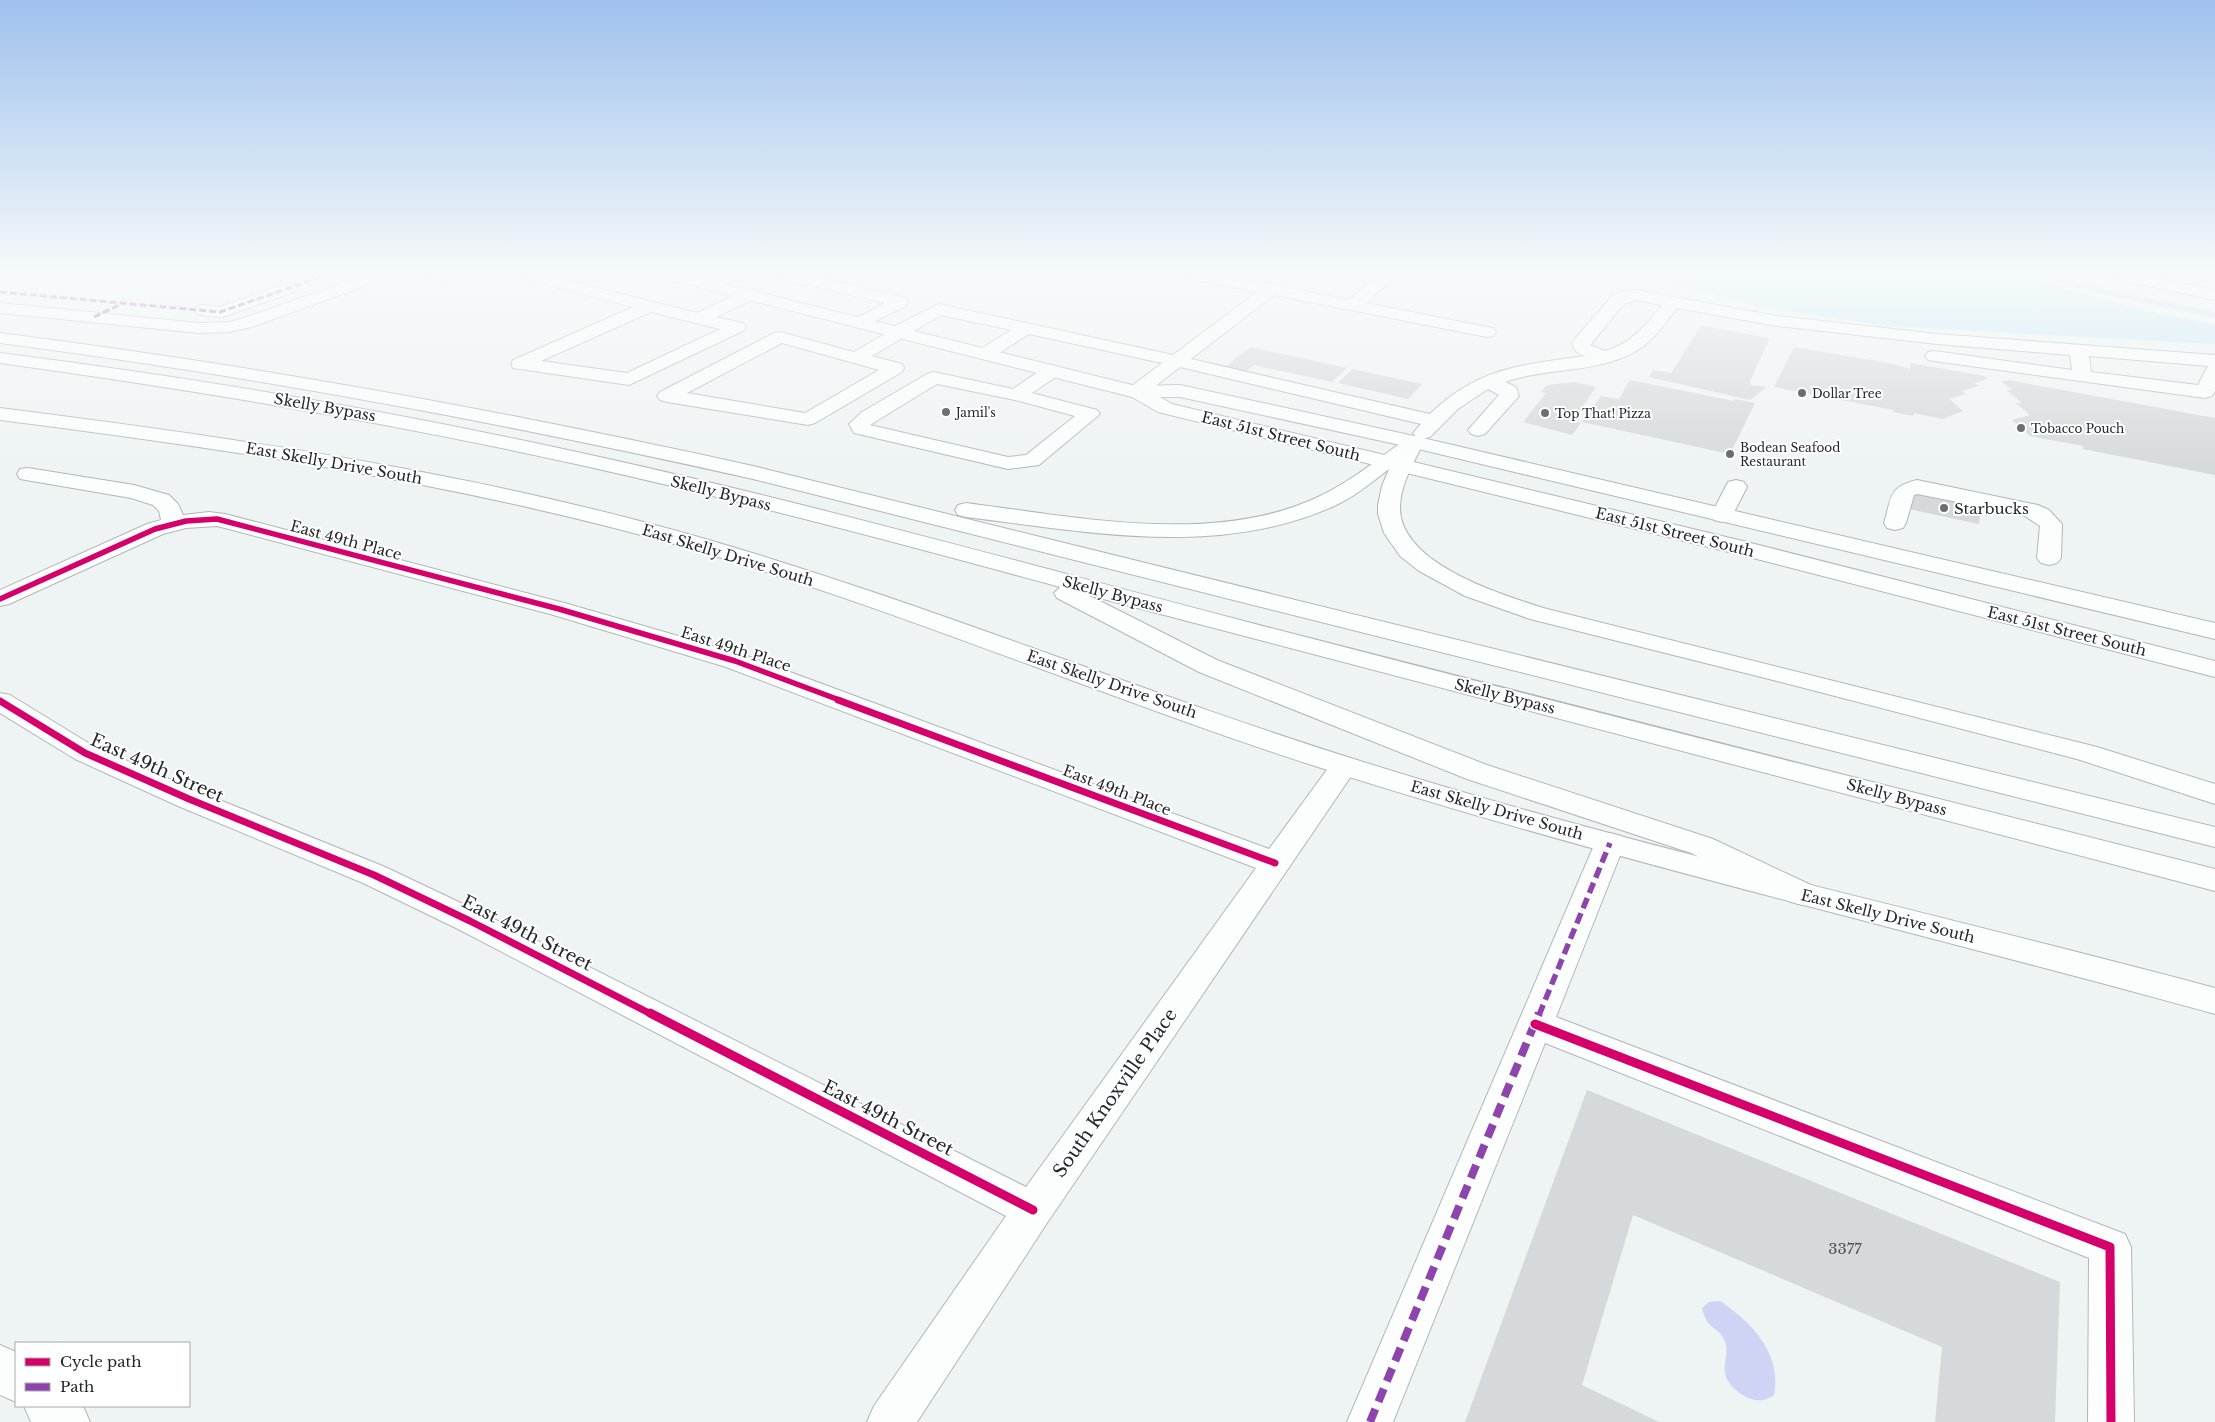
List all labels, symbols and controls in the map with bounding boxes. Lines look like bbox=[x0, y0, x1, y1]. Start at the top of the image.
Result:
place label: Dollar Tree bbox=[1812, 386, 1882, 401]
marker: Dollar Tree bbox=[1796, 387, 1808, 399]
street label: Skelly Bypass bbox=[273, 389, 378, 425]
place label: Jamil's bbox=[954, 405, 996, 420]
marker: Jamil's bbox=[940, 406, 952, 418]
place label: Top That! Pizza bbox=[1555, 406, 1651, 421]
street label: East 51st Street South bbox=[1200, 407, 1362, 465]
marker: Top That! Pizza bbox=[1539, 407, 1551, 419]
place label: Tobacco Pouch bbox=[2031, 421, 2124, 436]
marker: Tobacco Pouch bbox=[2015, 422, 2027, 434]
street label: East Skelly Drive South bbox=[244, 438, 424, 488]
place label: Bodean Seafood Restaurant bbox=[1740, 440, 1840, 469]
marker: Bodean Seafood Restaurant bbox=[1724, 448, 1736, 460]
street label: Skelly Bypass bbox=[669, 471, 773, 515]
place label: Starbucks bbox=[1954, 499, 2029, 518]
marker: Starbucks bbox=[1938, 502, 1950, 514]
street label: East 51st Street South bbox=[1594, 503, 1756, 561]
street label: East 49th Place bbox=[288, 516, 404, 564]
street label: East Skelly Drive South bbox=[640, 520, 816, 590]
street label: Skelly Bypass bbox=[1061, 572, 1165, 617]
street label: East 51st Street South bbox=[1986, 602, 2148, 660]
street label: East 49th Place bbox=[678, 622, 794, 676]
street label: East Skelly Drive South bbox=[1024, 646, 1200, 722]
street label: Skelly Bypass bbox=[1453, 674, 1557, 718]
street label: East 49th Street bbox=[87, 729, 227, 807]
street label: East 49th Place bbox=[1060, 761, 1174, 819]
street label: Skelly Bypass bbox=[1845, 775, 1949, 820]
street label: East Skelly Drive South bbox=[1408, 776, 1586, 844]
street label: East Skelly Drive South bbox=[1799, 885, 1977, 947]
street label: East 49th Street bbox=[458, 891, 596, 976]
street label: South Knoxville Place bbox=[1048, 1004, 1182, 1182]
street label: East 49th Street bbox=[819, 1076, 957, 1161]
house number: 3377 bbox=[1828, 1239, 1862, 1258]
legend bbox=[15, 1342, 190, 1407]
text: Cycle path bbox=[60, 1352, 142, 1371]
text: Path bbox=[60, 1377, 94, 1396]

